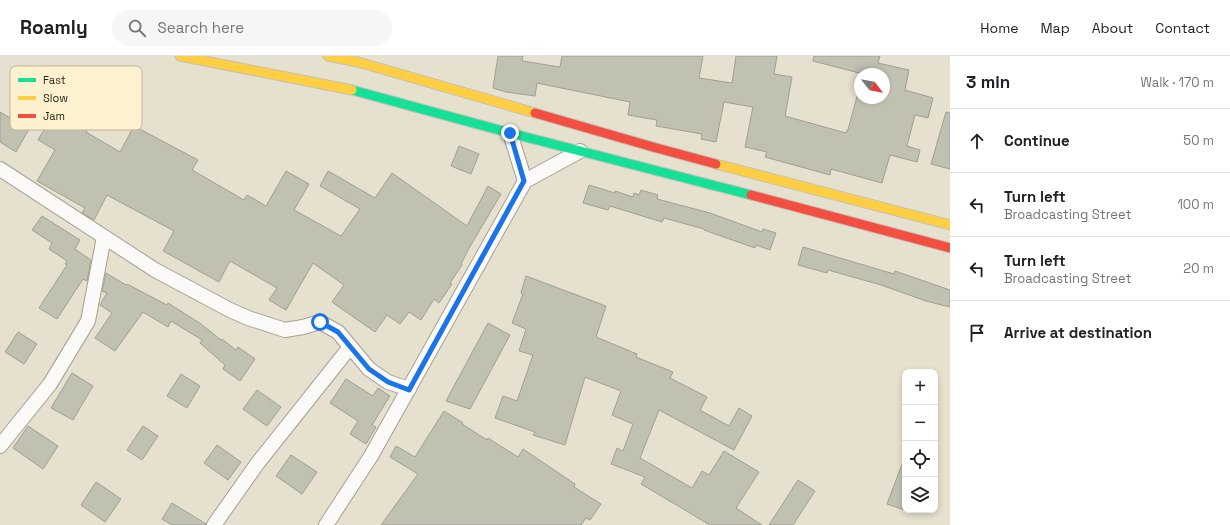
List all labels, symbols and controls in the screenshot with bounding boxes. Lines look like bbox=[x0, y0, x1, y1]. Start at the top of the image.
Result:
search box bbox=[112, 10, 392, 46]
text: Roamly bbox=[20, 15, 88, 40]
icon: search bbox=[126, 17, 148, 39]
text: Search here bbox=[158, 18, 244, 37]
text: Home bbox=[980, 19, 1018, 37]
text: Map bbox=[1040, 19, 1070, 37]
text: About bbox=[1092, 19, 1133, 37]
text: Contact bbox=[1155, 19, 1210, 37]
legend bbox=[10, 66, 142, 130]
north arrow bbox=[854, 68, 890, 104]
text: 3 min bbox=[966, 71, 1010, 93]
text: Fast bbox=[43, 73, 66, 87]
text: Walk · 170 m bbox=[1140, 74, 1214, 91]
text: Slow bbox=[43, 91, 68, 105]
text: Jam bbox=[43, 109, 65, 123]
route end bbox=[501, 124, 519, 142]
icon: ahead bbox=[966, 130, 988, 152]
text: Continue bbox=[1004, 131, 1070, 150]
text: 50 m bbox=[1183, 132, 1214, 149]
text: Turn left bbox=[1004, 187, 1066, 206]
icon: left bbox=[966, 194, 988, 216]
text: 100 m bbox=[1177, 196, 1214, 213]
text: Broadcasting Street bbox=[1004, 206, 1131, 223]
text: Turn left bbox=[1004, 251, 1066, 270]
icon: left bbox=[966, 258, 988, 280]
text: 20 m bbox=[1183, 260, 1214, 277]
text: Broadcasting Street bbox=[1004, 270, 1131, 287]
route start bbox=[311, 313, 329, 331]
icon: arrive bbox=[966, 322, 988, 344]
text: Arrive at destination bbox=[1004, 323, 1152, 342]
map controls bbox=[902, 369, 938, 513]
button: + bbox=[902, 369, 938, 405]
button: − bbox=[902, 405, 938, 441]
button: locate bbox=[902, 441, 938, 477]
button: layers bbox=[902, 477, 938, 513]

